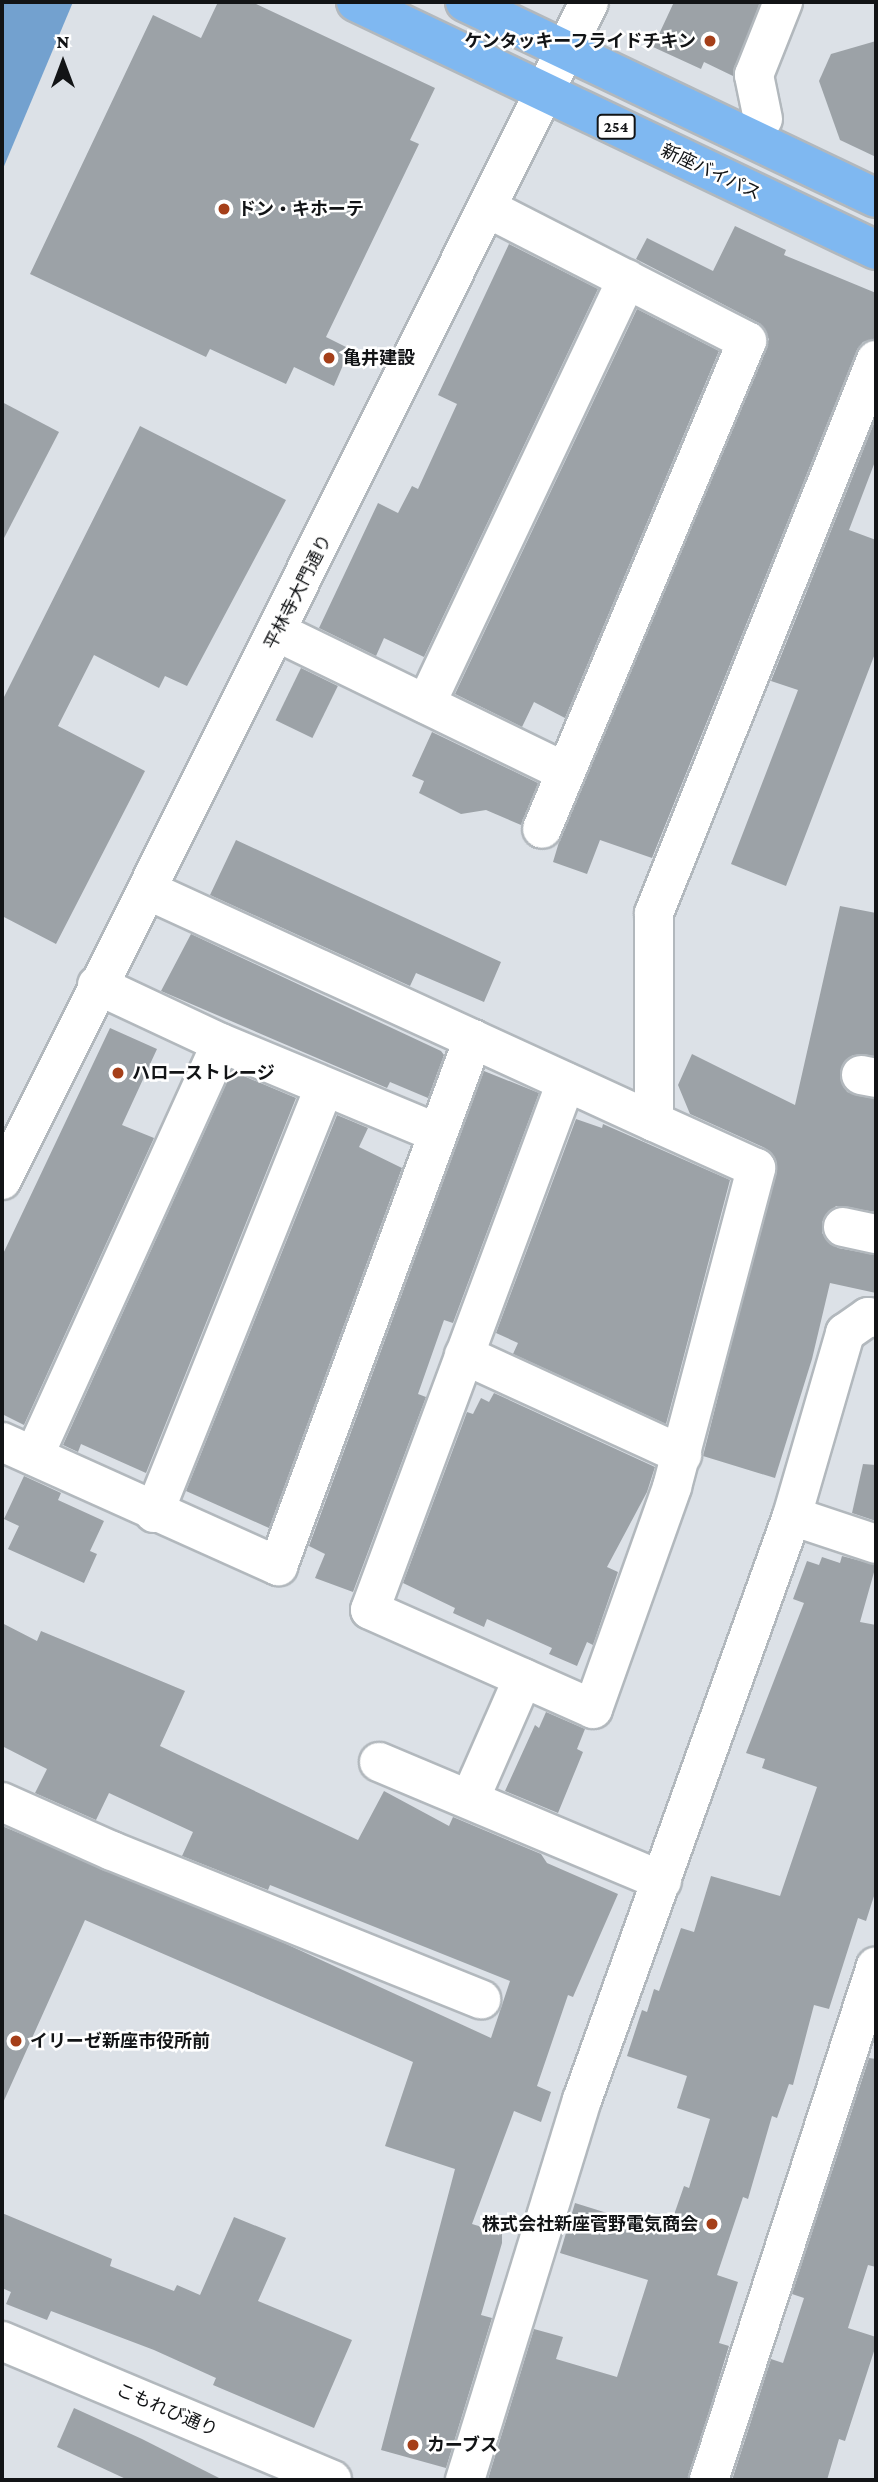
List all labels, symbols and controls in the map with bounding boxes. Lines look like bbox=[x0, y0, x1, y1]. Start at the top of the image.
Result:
north arrow bbox=[28, 28, 98, 98]
place label: ケンタッキーフライドチキン bbox=[462, 30, 696, 52]
text: N bbox=[57, 31, 69, 52]
marker: ケンタッキーフライドチキン bbox=[702, 33, 718, 49]
road number: 254 bbox=[595, 114, 637, 140]
street label: 新座バイパス bbox=[657, 139, 765, 205]
place label: ドン・キホーテ bbox=[238, 198, 364, 220]
marker: ドン・キホーテ bbox=[216, 201, 232, 217]
place label: 亀井建設 bbox=[343, 347, 415, 369]
marker: 亀井建設 bbox=[321, 350, 337, 366]
street label: 平林寺大門通り bbox=[260, 531, 336, 653]
place label: ハローストレージ bbox=[132, 1062, 276, 1084]
marker: ハローストレージ bbox=[110, 1065, 126, 1081]
place label: イリーゼ新座市役所前 bbox=[30, 2030, 210, 2052]
marker: イリーゼ新座市役所前 bbox=[8, 2033, 24, 2049]
place label: 株式会社新座菅野電気商会 bbox=[482, 2213, 698, 2235]
marker: 株式会社新座菅野電気商会 bbox=[704, 2216, 720, 2232]
street label: こもれび通り bbox=[113, 2379, 221, 2441]
place label: カーブス bbox=[427, 2434, 499, 2456]
marker: カーブス bbox=[405, 2437, 421, 2453]

